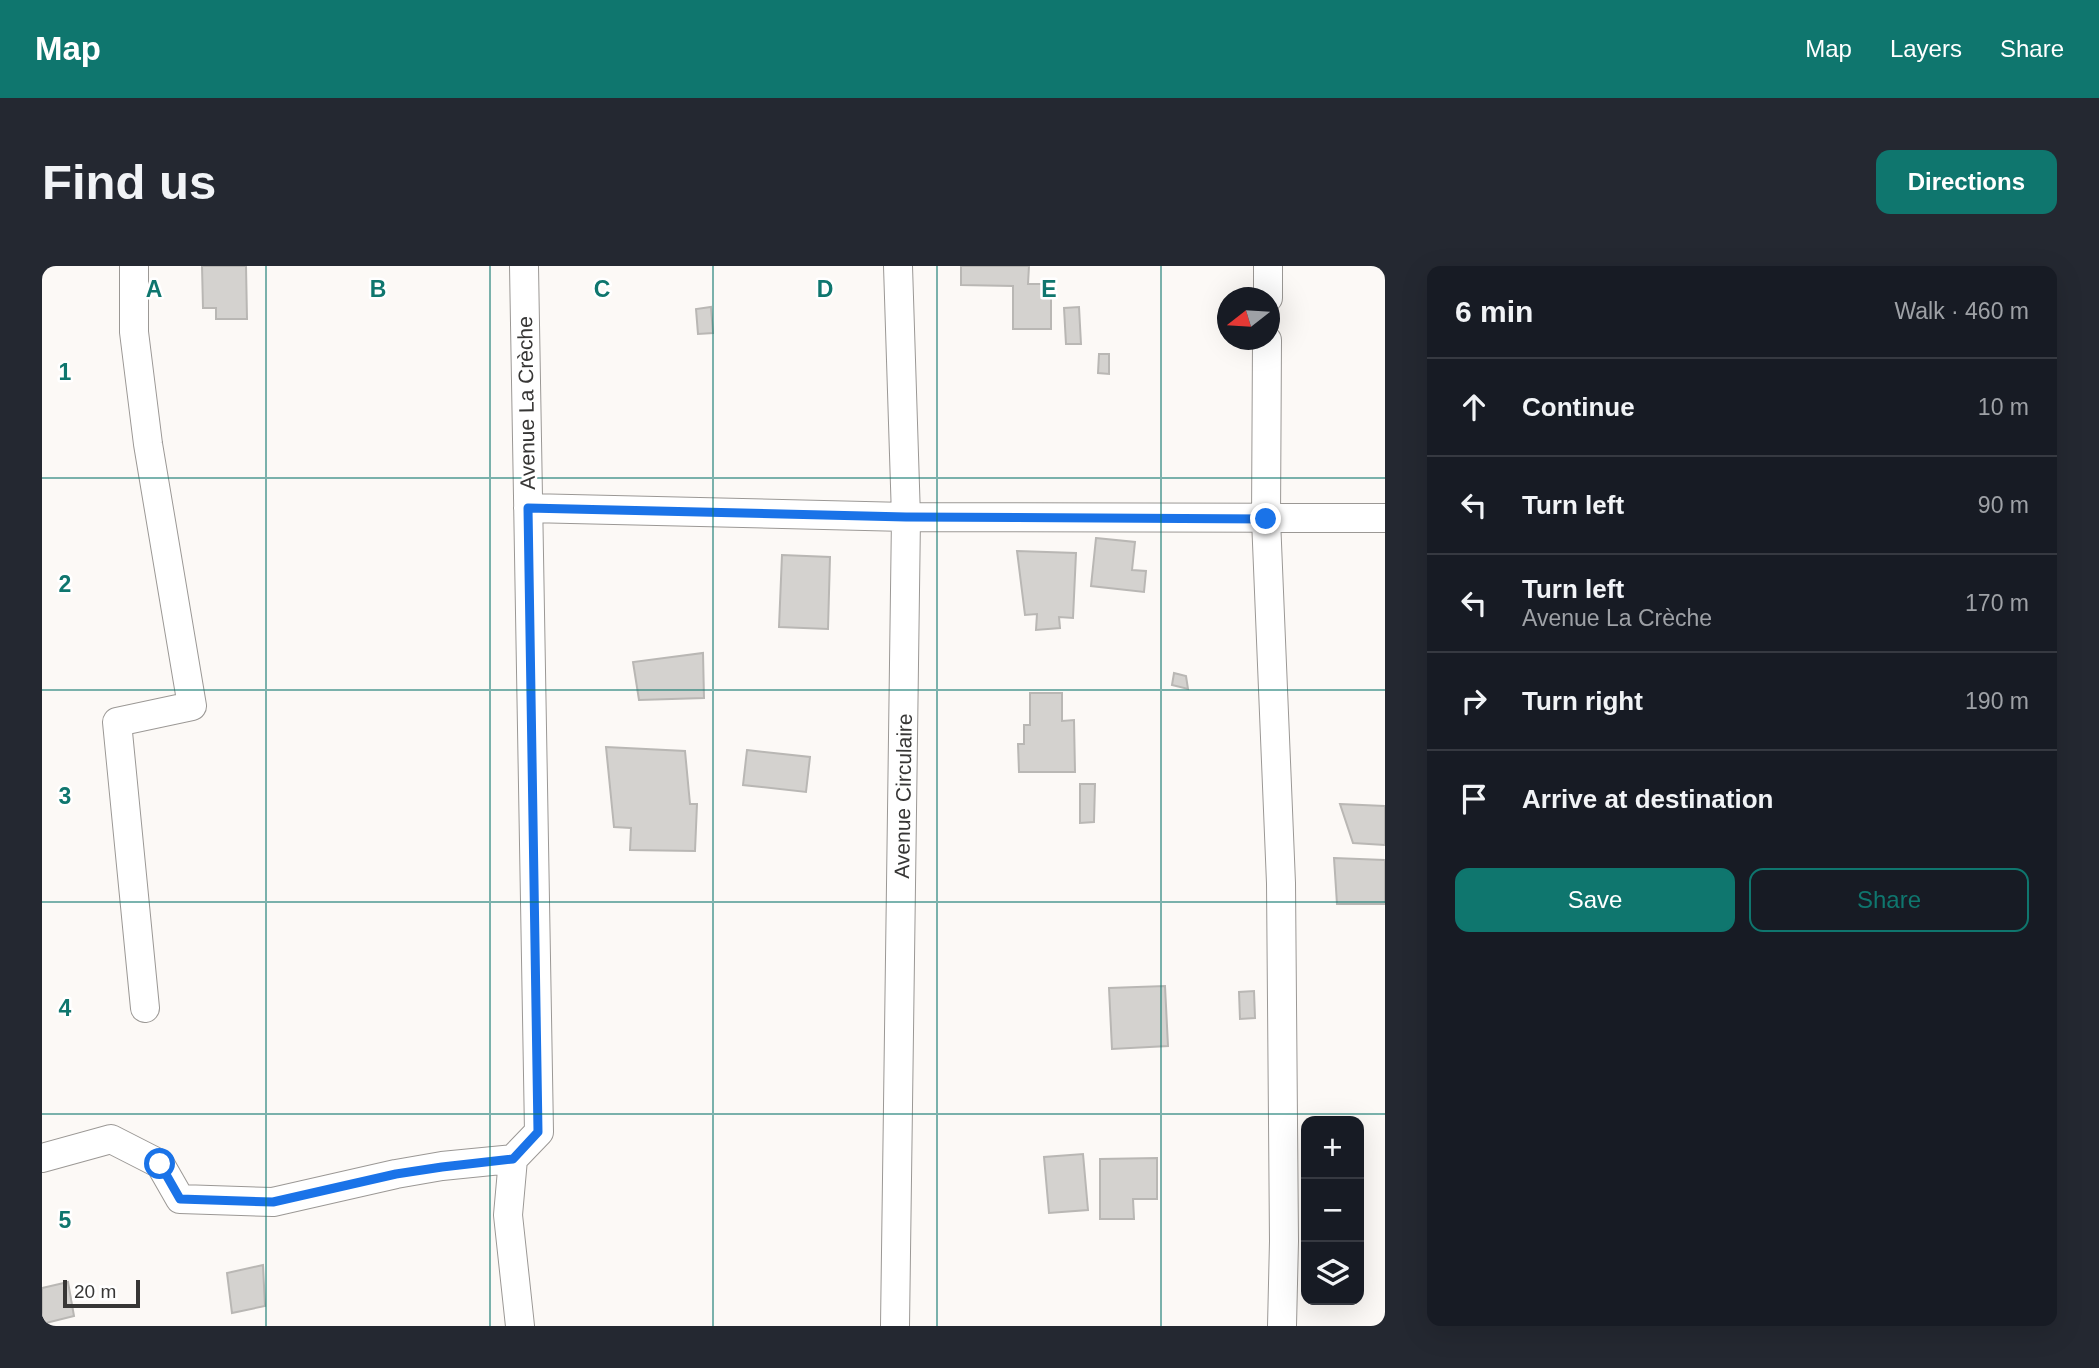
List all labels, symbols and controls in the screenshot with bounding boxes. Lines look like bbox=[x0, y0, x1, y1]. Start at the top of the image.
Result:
text: Map bbox=[35, 30, 101, 67]
text: Map bbox=[1805, 35, 1852, 62]
text: Layers bbox=[1890, 35, 1962, 62]
text: Share bbox=[2000, 35, 2064, 62]
button: Directions bbox=[1876, 150, 2057, 214]
text: Find us bbox=[42, 155, 216, 209]
text: A bbox=[146, 276, 162, 302]
text: B bbox=[370, 276, 386, 302]
text: C bbox=[594, 276, 610, 302]
text: D bbox=[817, 276, 833, 302]
text: E bbox=[1041, 276, 1057, 302]
north arrow bbox=[1217, 287, 1280, 350]
text: 6 min bbox=[1455, 295, 1533, 328]
text: Walk · 460 m bbox=[1894, 298, 2029, 324]
street label: Avenue La Crèche bbox=[513, 316, 539, 490]
text: 1 bbox=[59, 359, 72, 385]
icon: ahead bbox=[1455, 388, 1493, 426]
text: Continue bbox=[1522, 392, 1635, 422]
text: 10 m bbox=[1978, 394, 2029, 420]
icon: left bbox=[1455, 486, 1493, 524]
text: Turn left bbox=[1522, 490, 1624, 520]
text: 90 m bbox=[1978, 492, 2029, 518]
route end bbox=[1250, 503, 1281, 534]
text: 2 bbox=[59, 571, 71, 597]
text: Turn left bbox=[1522, 574, 1624, 604]
icon: left bbox=[1455, 584, 1493, 622]
text: 170 m bbox=[1965, 590, 2029, 616]
text: Avenue La Crèche bbox=[1522, 605, 1712, 631]
icon: right bbox=[1455, 682, 1493, 720]
text: Turn right bbox=[1522, 686, 1643, 716]
text: 190 m bbox=[1965, 688, 2029, 714]
street label: Avenue Circulaire bbox=[890, 713, 916, 879]
icon: arrive bbox=[1455, 780, 1493, 818]
text: 3 bbox=[59, 783, 71, 809]
text: Arrive at destination bbox=[1522, 784, 1773, 814]
button: Save bbox=[1455, 868, 1735, 932]
button: Share bbox=[1749, 868, 2029, 932]
text: 4 bbox=[59, 995, 72, 1021]
map controls bbox=[1301, 1116, 1364, 1305]
button: + bbox=[1301, 1116, 1364, 1179]
route start bbox=[144, 1148, 175, 1179]
button: − bbox=[1301, 1179, 1364, 1242]
text: 5 bbox=[59, 1207, 72, 1233]
button: layers bbox=[1301, 1242, 1364, 1305]
scale bar bbox=[63, 1277, 140, 1309]
text: 20 m bbox=[74, 1281, 116, 1302]

